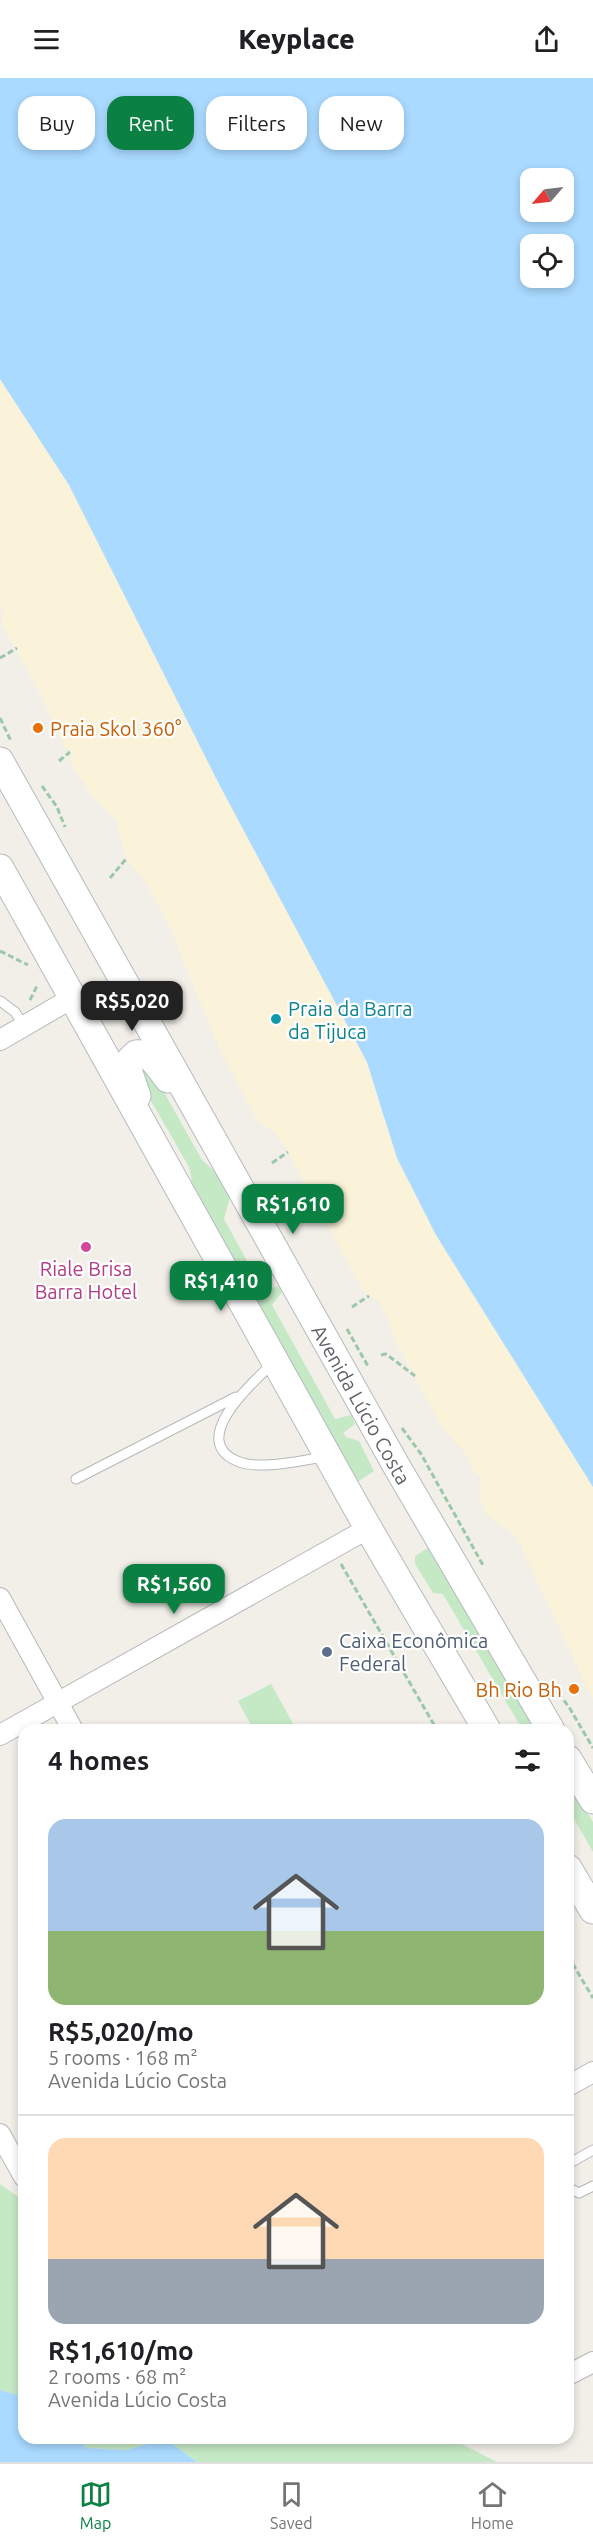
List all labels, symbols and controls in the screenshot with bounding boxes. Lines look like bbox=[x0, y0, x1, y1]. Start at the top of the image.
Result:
icon: menu bbox=[30, 23, 63, 56]
icon: share bbox=[530, 23, 563, 56]
text: Keyplace bbox=[238, 24, 355, 54]
chip: Buy bbox=[18, 96, 95, 150]
chip: Rent bbox=[107, 96, 194, 150]
chip: Filters bbox=[206, 96, 307, 150]
chip: New bbox=[319, 96, 404, 150]
north arrow bbox=[520, 168, 574, 222]
map controls bbox=[520, 168, 574, 288]
button: locate bbox=[520, 234, 574, 288]
place label: Praia Skol 360° bbox=[50, 717, 182, 740]
marker: Praia Skol 360° bbox=[31, 721, 45, 735]
pin: R$5,020 bbox=[77, 981, 187, 1032]
text: R$5,020 bbox=[95, 989, 169, 1012]
place label: Praia da Barra da Tijuca bbox=[288, 997, 412, 1043]
marker: Praia da Barra da Tijuca bbox=[269, 1012, 283, 1026]
pin: R$1,610 bbox=[238, 1184, 348, 1235]
text: R$1,610 bbox=[256, 1192, 330, 1215]
marker: Riale Brisa Barra Hotel bbox=[79, 1240, 93, 1254]
place label: Riale Brisa Barra Hotel bbox=[35, 1257, 137, 1303]
pin: R$1,410 bbox=[166, 1261, 276, 1312]
text: R$1,410 bbox=[184, 1269, 258, 1292]
street label: Avenida Lúcio Costa bbox=[308, 1321, 416, 1488]
pin: R$1,560 bbox=[119, 1564, 229, 1615]
text: R$1,560 bbox=[137, 1572, 211, 1595]
place label: Caixa Econômica Federal bbox=[339, 1629, 488, 1675]
marker: Caixa Econômica Federal bbox=[320, 1645, 334, 1659]
place label: Bh Rio Bh bbox=[476, 1678, 562, 1701]
marker: Bh Rio Bh bbox=[567, 1682, 581, 1696]
icon: filters bbox=[511, 1744, 544, 1777]
text: 4 homes bbox=[48, 1746, 149, 1775]
icon: home bbox=[242, 1858, 350, 1966]
text: R$5,020/mo bbox=[48, 2017, 194, 2046]
text: 5 rooms · 168 m² bbox=[48, 2046, 198, 2069]
text: Avenida Lúcio Costa bbox=[48, 2069, 227, 2092]
icon: home bbox=[242, 2177, 350, 2285]
text: R$1,610/mo bbox=[48, 2336, 194, 2365]
text: 2 rooms · 68 m² bbox=[48, 2365, 186, 2388]
text: Avenida Lúcio Costa bbox=[48, 2388, 227, 2411]
tab: Map bbox=[79, 2478, 112, 2532]
tab: Saved bbox=[270, 2478, 313, 2532]
tab: Home bbox=[471, 2478, 514, 2532]

